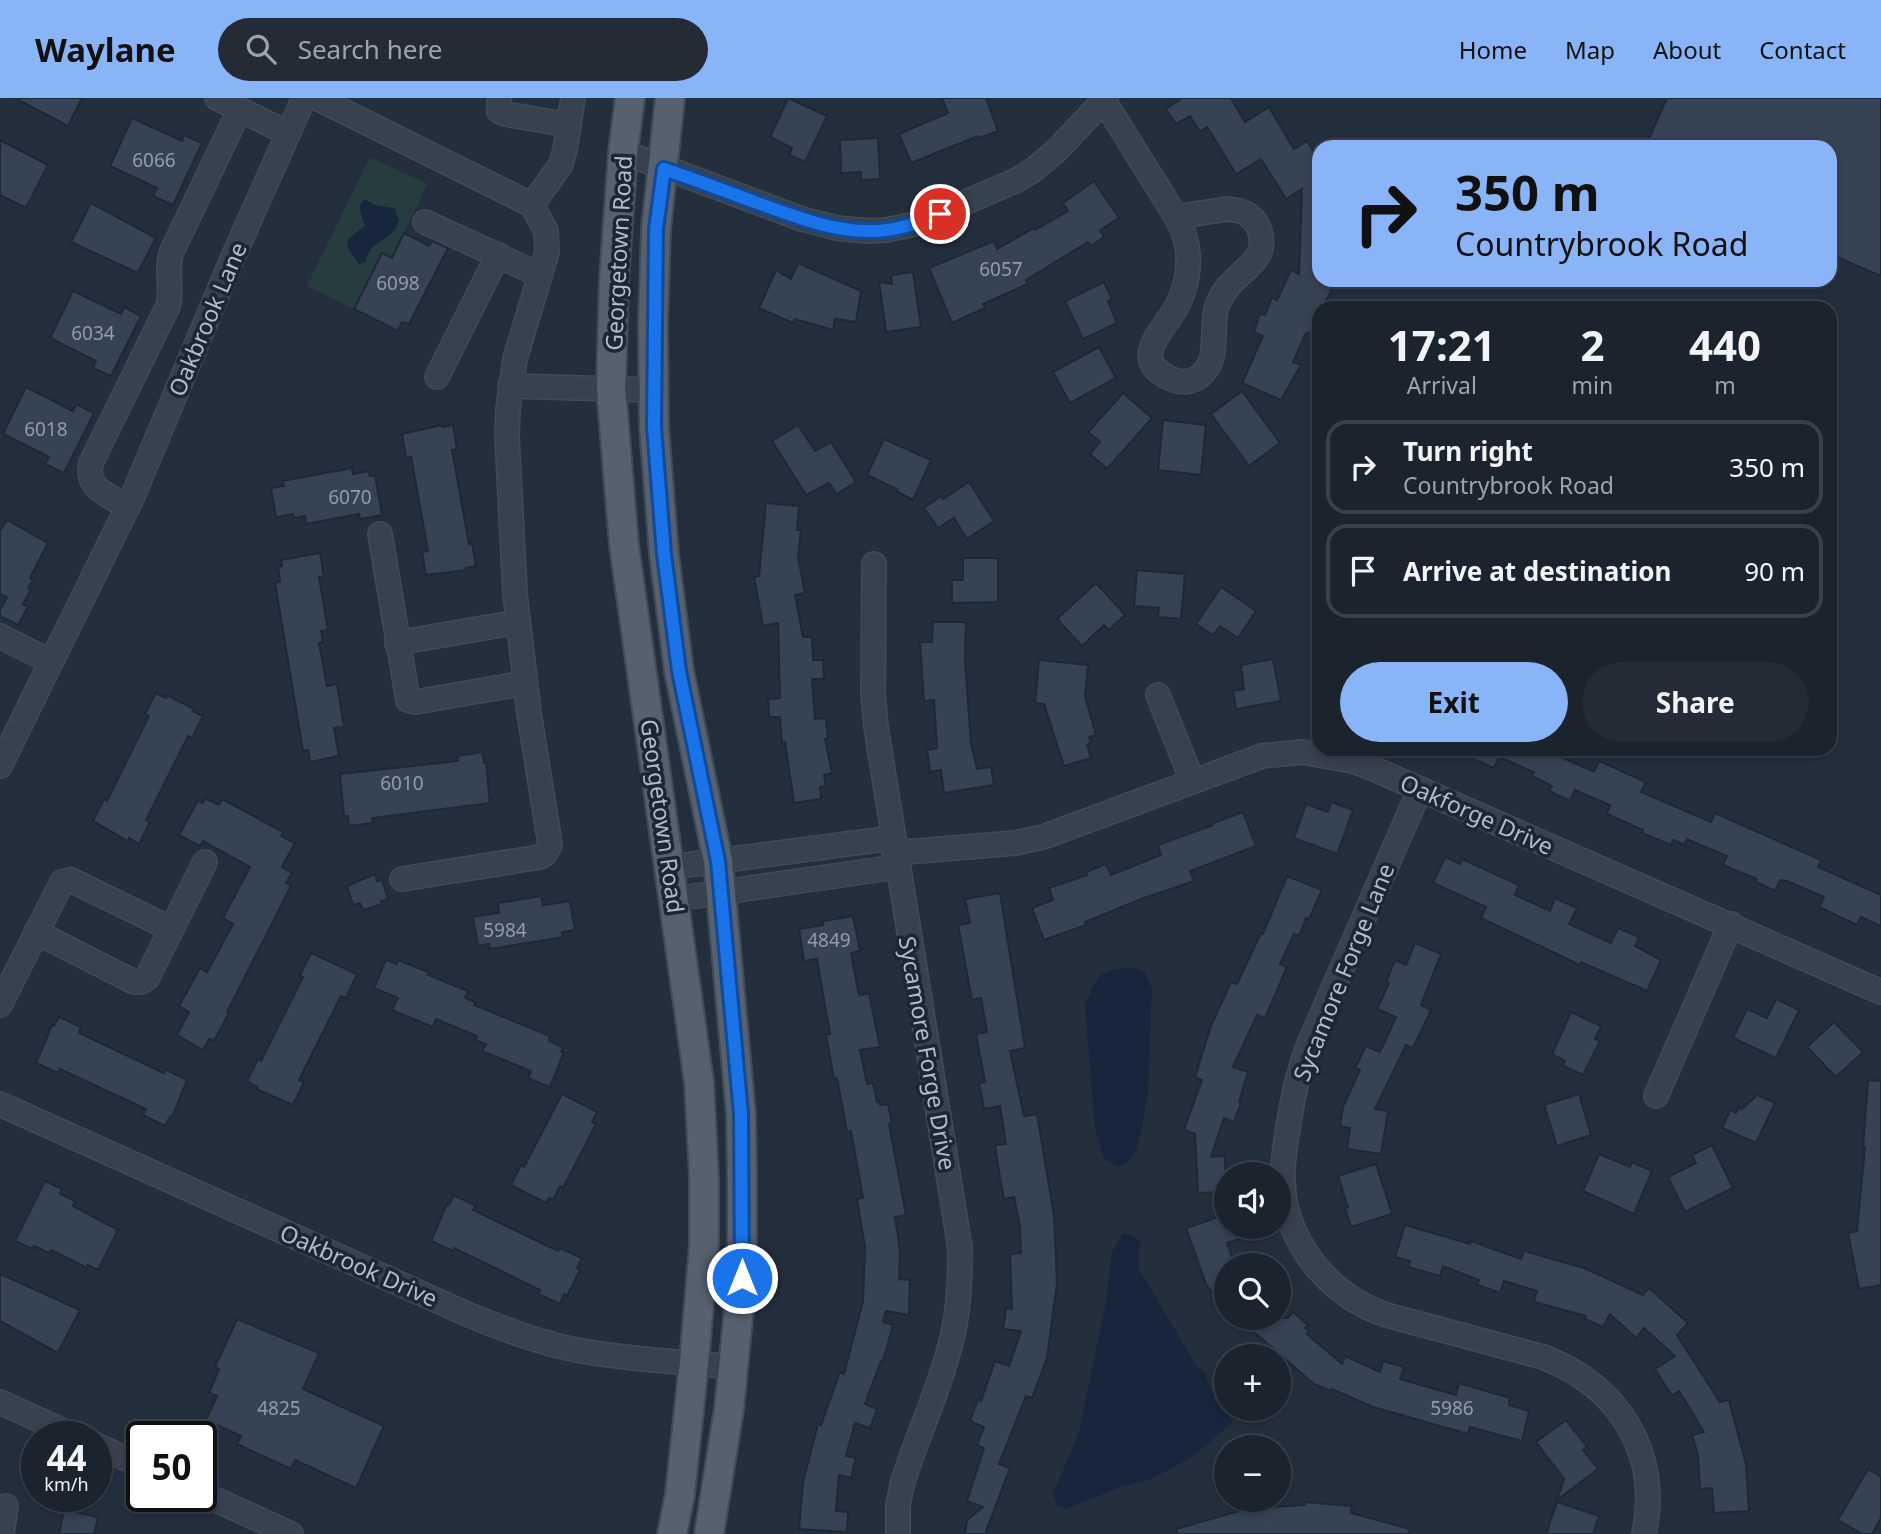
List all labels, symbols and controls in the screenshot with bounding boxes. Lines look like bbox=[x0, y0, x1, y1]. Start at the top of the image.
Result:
search box bbox=[218, 18, 708, 81]
text: Waylane bbox=[35, 27, 176, 72]
icon: search bbox=[242, 30, 280, 68]
text: Search here bbox=[298, 31, 442, 67]
text: Home bbox=[1459, 33, 1527, 66]
text: Map bbox=[1565, 33, 1615, 66]
text: About bbox=[1653, 33, 1721, 66]
text: Contact bbox=[1759, 33, 1846, 66]
house number: 6066 bbox=[132, 147, 176, 173]
street label: Georgetown Road bbox=[597, 155, 639, 351]
text: 350 m bbox=[1455, 159, 1600, 225]
icon: right bbox=[1340, 168, 1431, 259]
pin bbox=[910, 184, 970, 244]
icon: arrive bbox=[921, 195, 959, 233]
text: Countrybrook Road bbox=[1455, 222, 1749, 265]
street label: Oakbrook Lane bbox=[160, 237, 254, 401]
house number: 6057 bbox=[979, 256, 1023, 282]
house number: 6098 bbox=[376, 270, 420, 296]
text: 17:21 bbox=[1388, 316, 1496, 373]
text: 2 bbox=[1580, 316, 1604, 373]
text: 440 bbox=[1689, 316, 1761, 373]
house number: 6034 bbox=[71, 320, 115, 346]
text: Arrival bbox=[1407, 369, 1477, 401]
text: min bbox=[1572, 369, 1613, 401]
text: m bbox=[1714, 369, 1736, 401]
house number: 6018 bbox=[24, 416, 68, 442]
text: Turn right bbox=[1403, 433, 1533, 469]
icon: right bbox=[1344, 448, 1382, 486]
text: 350 m bbox=[1729, 449, 1805, 485]
text: Countrybrook Road bbox=[1403, 469, 1614, 501]
house number: 6070 bbox=[328, 484, 372, 510]
icon: arrive bbox=[1344, 552, 1382, 590]
text: Arrive at destination bbox=[1403, 553, 1672, 589]
text: 90 m bbox=[1744, 553, 1805, 589]
button: Exit bbox=[1340, 662, 1568, 742]
button: Share bbox=[1582, 662, 1809, 742]
street label: Georgetown Road bbox=[634, 717, 692, 915]
street label: Oakforge Drive bbox=[1395, 766, 1559, 862]
house number: 6010 bbox=[380, 770, 424, 796]
street label: Sycamore Forge Lane bbox=[1285, 858, 1401, 1086]
house number: 5984 bbox=[483, 917, 527, 943]
house number: 4849 bbox=[807, 927, 851, 953]
street label: Sycamore Forge Drive bbox=[892, 934, 964, 1172]
map controls bbox=[1214, 1162, 1291, 1512]
button: sound bbox=[1214, 1162, 1291, 1239]
street label: Oakbrook Drive bbox=[275, 1216, 443, 1314]
position arrow bbox=[705, 1241, 779, 1315]
button: search bbox=[1214, 1253, 1291, 1330]
button: + bbox=[1214, 1344, 1291, 1421]
house number: 4825 bbox=[257, 1395, 301, 1421]
house number: 5986 bbox=[1430, 1395, 1474, 1421]
speed limit sign: 50 bbox=[126, 1421, 217, 1512]
text: 44 bbox=[46, 1434, 87, 1481]
button: − bbox=[1214, 1435, 1291, 1512]
text: km/h bbox=[44, 1472, 89, 1496]

